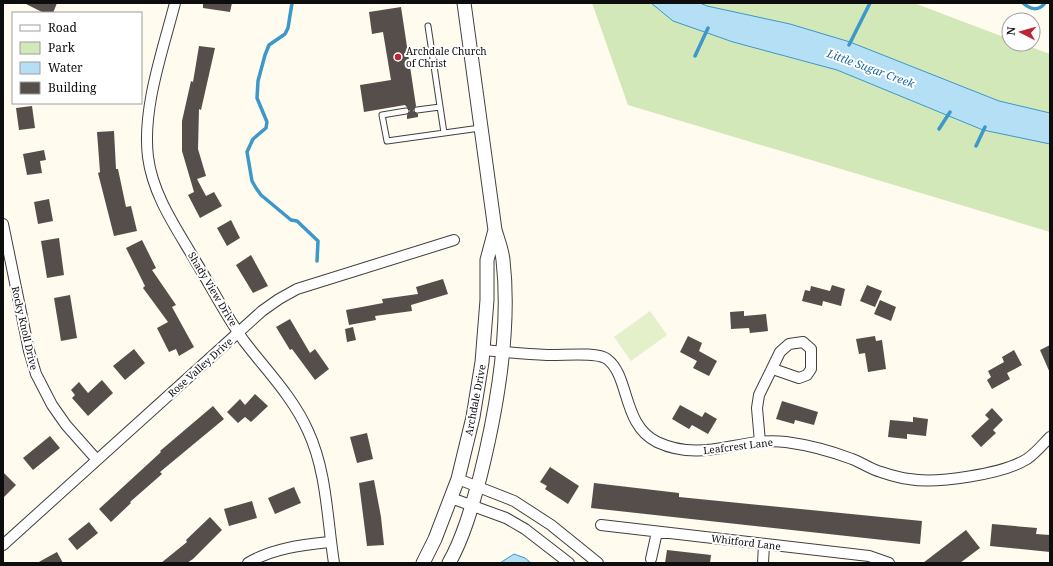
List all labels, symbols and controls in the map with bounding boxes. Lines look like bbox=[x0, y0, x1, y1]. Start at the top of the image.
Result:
legend bbox=[12, 12, 142, 104]
north arrow bbox=[1001, 12, 1041, 52]
text: Road bbox=[48, 19, 78, 36]
text: N bbox=[1003, 25, 1019, 36]
text: Park bbox=[48, 39, 76, 56]
place label: Archdale Church of Christ bbox=[406, 44, 487, 70]
water label: Little Sugar Creek bbox=[824, 45, 917, 91]
marker: Archdale Church of Christ bbox=[393, 52, 403, 62]
text: Water bbox=[48, 59, 83, 76]
text: Building bbox=[48, 79, 97, 96]
street label: Shady View Drive bbox=[185, 249, 241, 329]
street label: Rocky Knoll Drive bbox=[9, 285, 41, 371]
street label: Rose Valley Drive bbox=[165, 334, 235, 400]
street label: Archdale Drive bbox=[461, 363, 489, 437]
street label: Leafcrest Lane bbox=[702, 435, 774, 457]
street label: Whitford Lane bbox=[710, 531, 782, 553]

